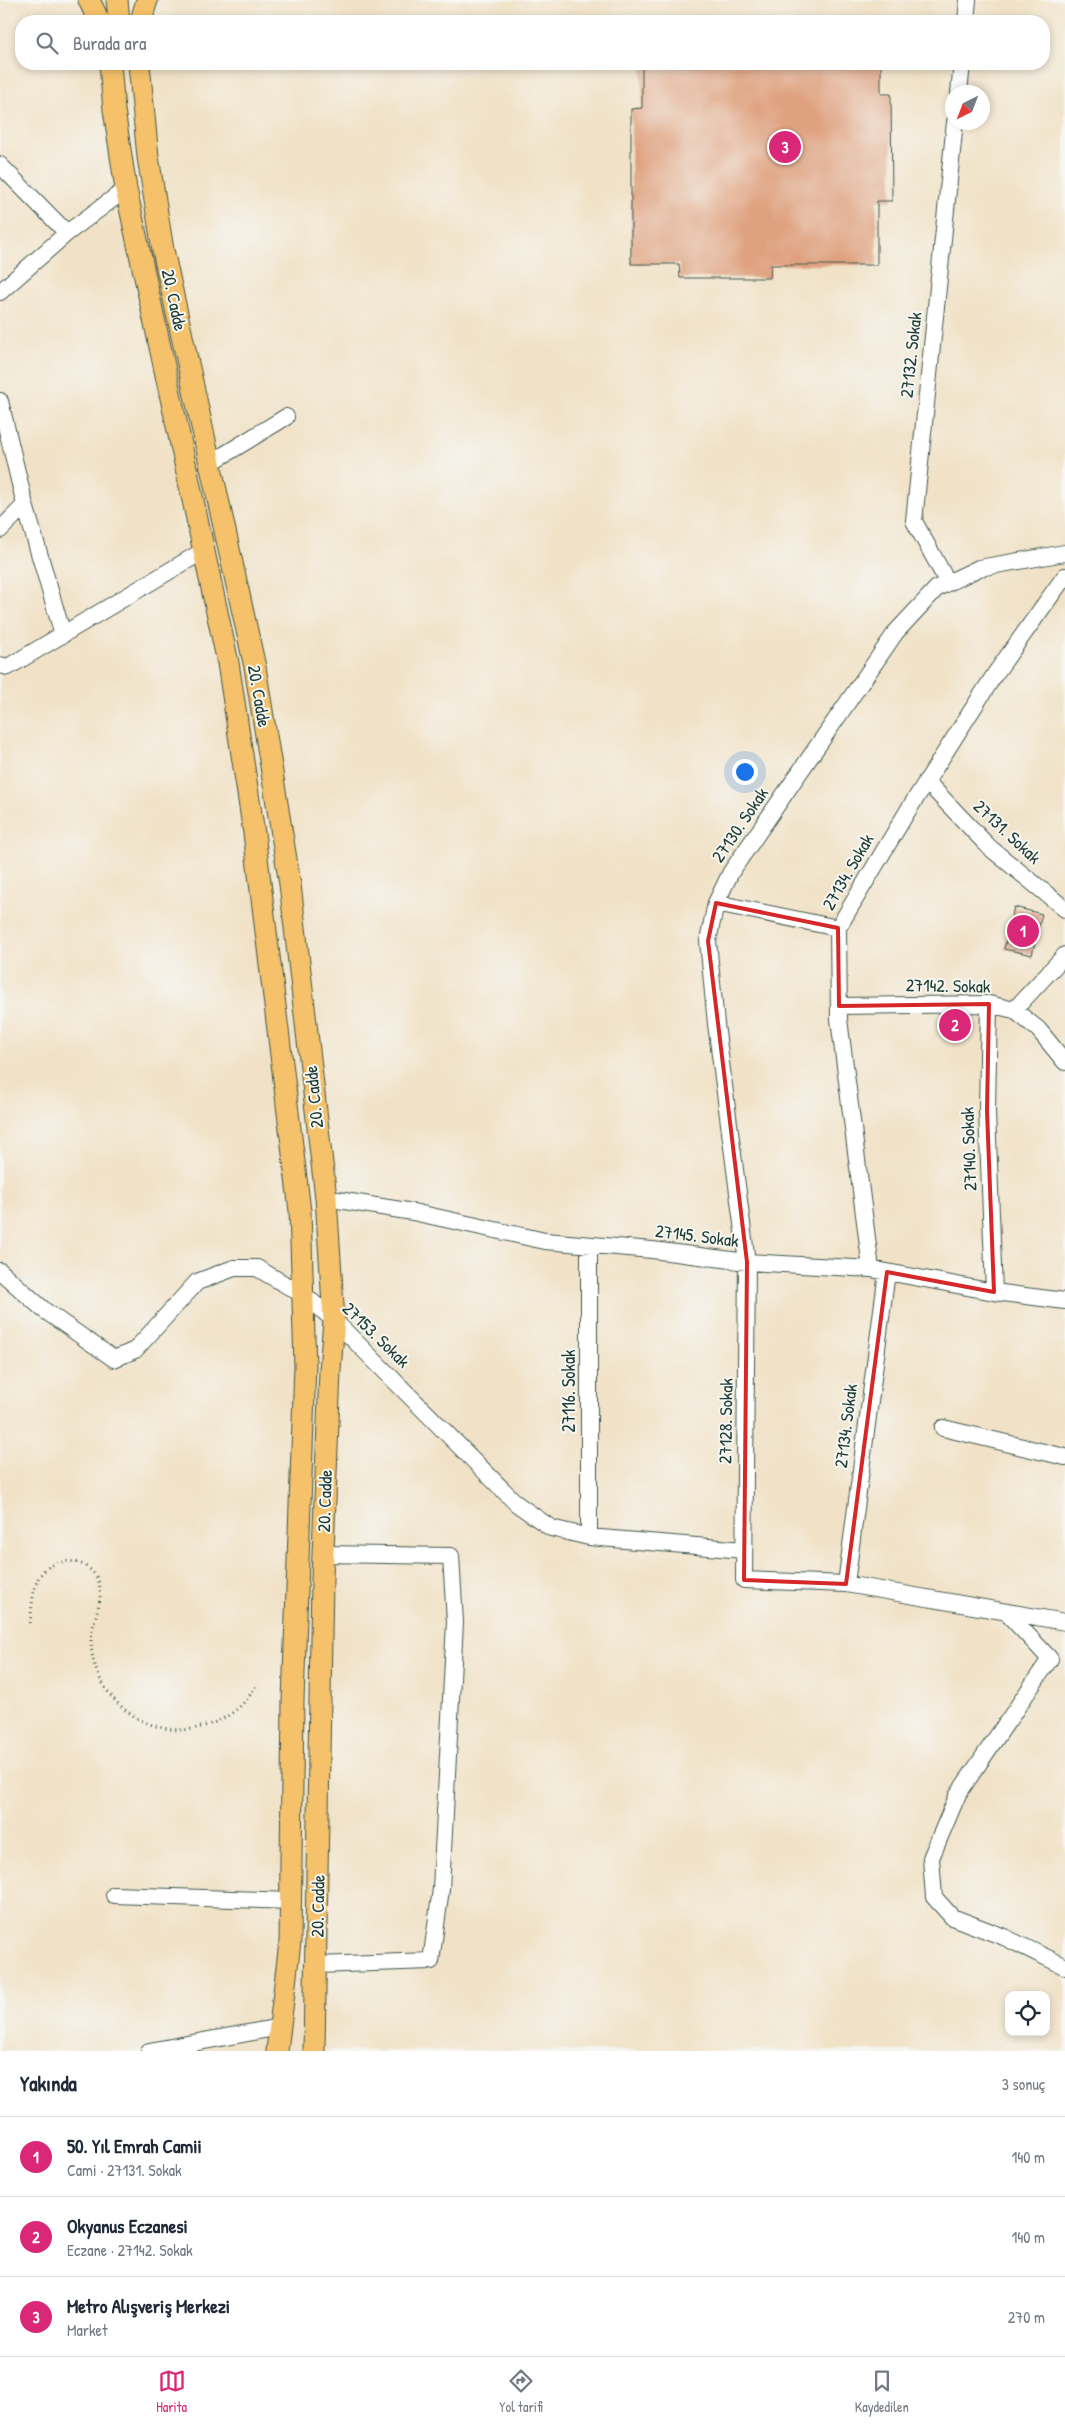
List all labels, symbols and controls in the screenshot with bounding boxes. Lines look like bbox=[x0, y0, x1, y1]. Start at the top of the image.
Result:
search box bbox=[15, 15, 1050, 70]
icon: search bbox=[33, 29, 61, 57]
text: Burada ara bbox=[73, 30, 146, 56]
north arrow bbox=[945, 85, 990, 130]
pin: 3 bbox=[769, 128, 801, 166]
street label: 20. Cadde bbox=[156, 267, 193, 333]
street label: 27132. Sokak bbox=[894, 310, 927, 399]
street label: 20. Cadde bbox=[242, 663, 277, 729]
your location bbox=[732, 759, 758, 785]
street label: 27130. Sokak bbox=[705, 782, 774, 867]
street label: 27131. Sokak bbox=[968, 794, 1047, 870]
street label: 27134. Sokak bbox=[816, 829, 880, 914]
pin: 1 bbox=[1007, 912, 1039, 950]
street label: 27142. Sokak bbox=[906, 972, 991, 999]
pin: 2 bbox=[939, 1006, 971, 1044]
street label: 20. Cadde bbox=[298, 1065, 329, 1129]
street label: 27140. Sokak bbox=[955, 1106, 982, 1192]
street label: 27145. Sokak bbox=[654, 1218, 741, 1253]
street label: 27153. Sokak bbox=[337, 1296, 416, 1374]
street label: 27116. Sokak bbox=[556, 1349, 581, 1433]
street label: 27128. Sokak bbox=[712, 1377, 739, 1464]
street label: 27134. Sokak bbox=[828, 1382, 863, 1469]
street label: 20. Cadde bbox=[311, 1469, 338, 1533]
street label: 20. Cadde bbox=[304, 1874, 331, 1938]
map controls bbox=[1005, 1991, 1050, 2036]
button: locate bbox=[1005, 1991, 1050, 2036]
text: Yakında bbox=[20, 2069, 77, 2098]
text: 3 sonuç bbox=[1002, 2073, 1045, 2095]
text: 50. Yıl Emrah Camii bbox=[67, 2133, 202, 2159]
text: 1 bbox=[33, 2146, 39, 2168]
text: 140 m bbox=[1011, 2146, 1045, 2168]
text: Cami · 27131. Sokak bbox=[67, 2159, 182, 2181]
text: Okyanus Eczanesi bbox=[67, 2213, 188, 2239]
text: 2 bbox=[32, 2226, 40, 2248]
text: 140 m bbox=[1011, 2226, 1045, 2248]
text: Eczane · 27142. Sokak bbox=[67, 2239, 193, 2261]
text: Metro Alışveriş Merkezi bbox=[67, 2293, 230, 2319]
text: 3 bbox=[32, 2306, 40, 2328]
text: 270 m bbox=[1008, 2306, 1045, 2328]
text: Market bbox=[67, 2319, 107, 2341]
tab: Harita bbox=[156, 2367, 187, 2416]
tab: Yol tarifi bbox=[499, 2367, 543, 2416]
tab: Kaydedilen bbox=[855, 2367, 909, 2416]

